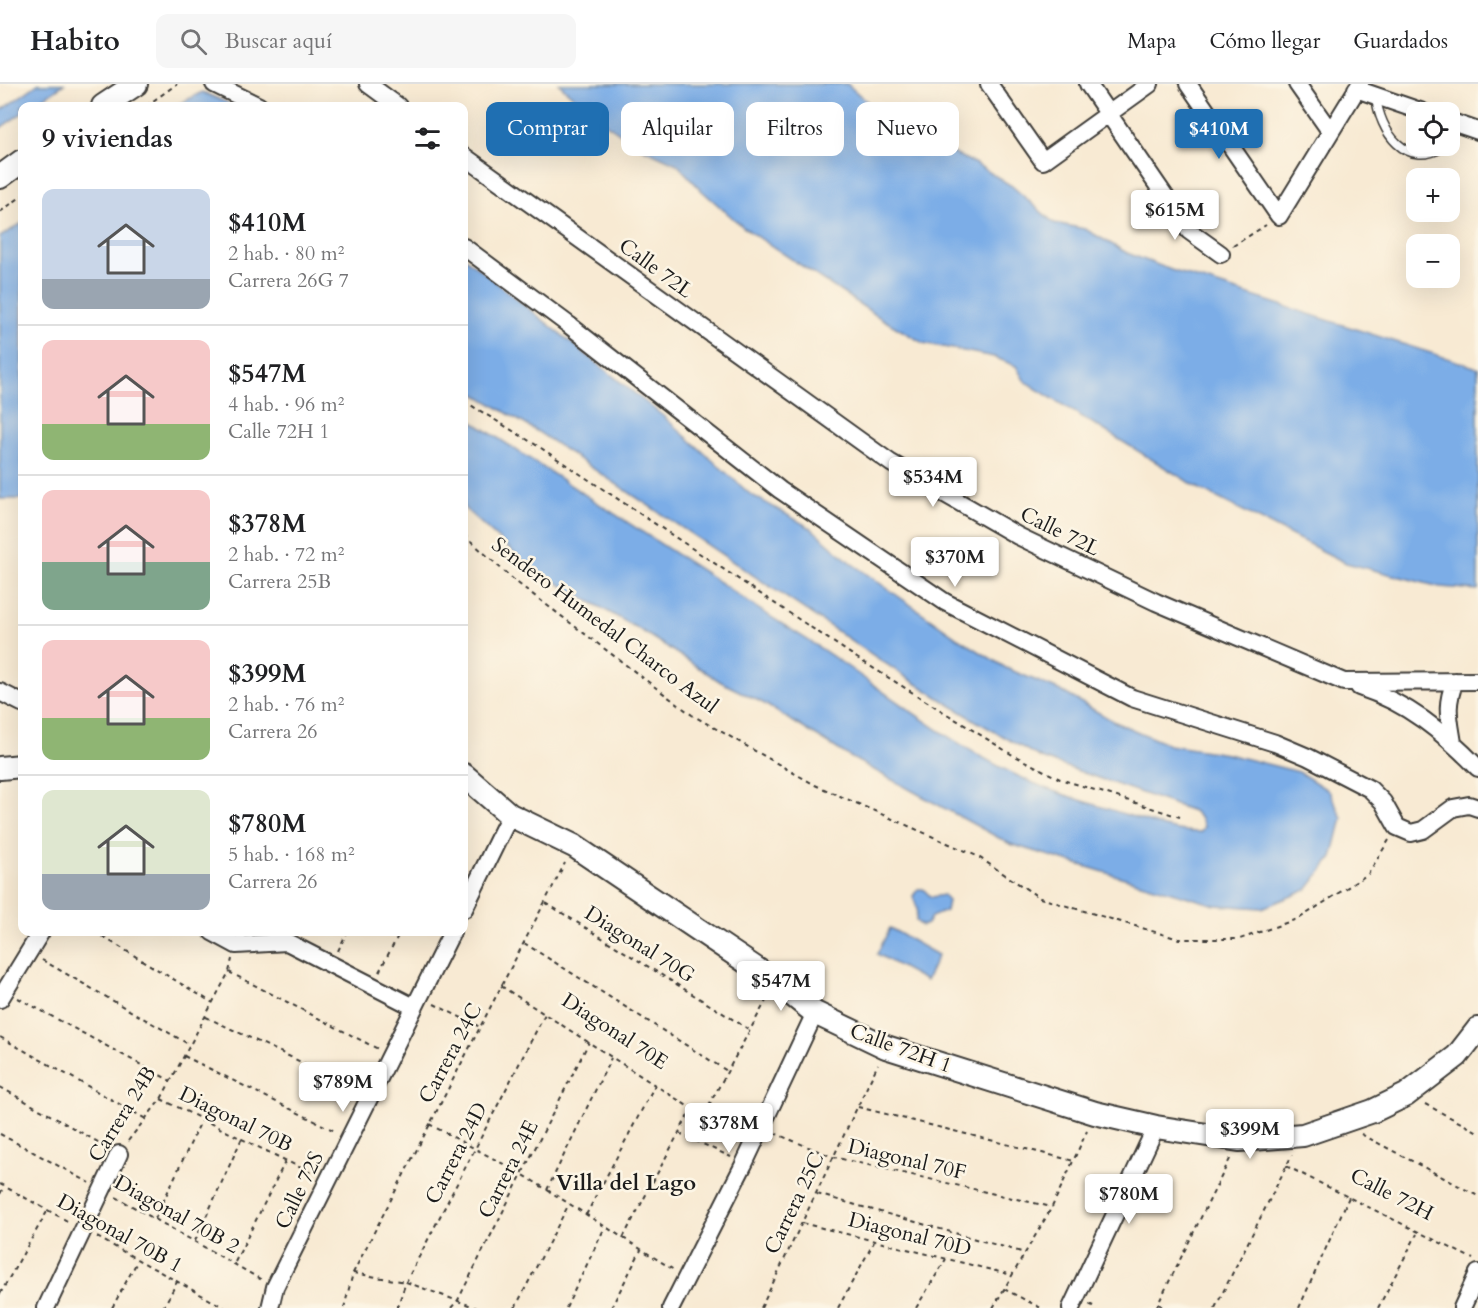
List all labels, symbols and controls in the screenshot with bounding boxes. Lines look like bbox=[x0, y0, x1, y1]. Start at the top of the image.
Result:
search box bbox=[156, 14, 576, 68]
text: Habito bbox=[30, 22, 120, 60]
icon: search bbox=[177, 25, 210, 58]
text: Buscar aquí bbox=[225, 26, 332, 56]
text: Mapa bbox=[1127, 27, 1176, 56]
text: Cómo llegar bbox=[1209, 27, 1320, 56]
text: Guardados bbox=[1353, 27, 1448, 56]
chip: Comprar bbox=[486, 102, 609, 156]
chip: Alquilar bbox=[621, 102, 734, 156]
chip: Filtros bbox=[746, 102, 844, 156]
chip: Nuevo bbox=[856, 102, 959, 156]
map controls bbox=[1406, 102, 1460, 288]
button: locate bbox=[1406, 102, 1460, 156]
pin: $410M bbox=[1177, 109, 1261, 160]
text: $410M bbox=[1189, 115, 1249, 142]
text: 9 viviendas bbox=[42, 121, 173, 156]
icon: filters bbox=[411, 122, 444, 155]
button: + bbox=[1406, 168, 1460, 222]
pin: $615M bbox=[1133, 190, 1217, 241]
text: $615M bbox=[1145, 196, 1205, 223]
text: $410M bbox=[228, 205, 307, 240]
icon: home bbox=[90, 213, 162, 285]
street label: Calle 72L bbox=[613, 232, 699, 305]
button: − bbox=[1406, 234, 1460, 288]
text: 2 hab. · 80 m² bbox=[228, 240, 344, 267]
text: Carrera 26G 7 bbox=[228, 267, 349, 294]
text: $547M bbox=[228, 356, 307, 391]
icon: home bbox=[90, 364, 162, 436]
text: 4 hab. · 96 m² bbox=[228, 391, 344, 418]
text: Calle 72H 1 bbox=[228, 418, 329, 445]
pin: $534M bbox=[891, 457, 975, 508]
text: $534M bbox=[903, 463, 963, 490]
street label: Calle 72L bbox=[1015, 500, 1105, 563]
text: $378M bbox=[228, 506, 307, 541]
icon: home bbox=[90, 514, 162, 586]
street label: Sendero Humedal Charco Azul bbox=[485, 530, 724, 720]
pin: $370M bbox=[913, 537, 997, 588]
text: 2 hab. · 72 m² bbox=[228, 541, 344, 568]
text: $370M bbox=[925, 543, 985, 570]
text: Carrera 25B bbox=[228, 568, 331, 595]
text: $399M bbox=[228, 656, 307, 691]
icon: home bbox=[90, 664, 162, 736]
text: 2 hab. · 76 m² bbox=[228, 691, 344, 718]
text: Carrera 26 bbox=[228, 718, 317, 745]
text: $780M bbox=[228, 806, 307, 841]
icon: home bbox=[90, 814, 162, 886]
text: 5 hab. · 168 m² bbox=[228, 841, 355, 868]
text: Carrera 26 bbox=[228, 868, 317, 895]
street label: Diagonal 70G bbox=[579, 899, 701, 990]
pin: $547M bbox=[739, 961, 823, 1012]
text: $547M bbox=[751, 967, 811, 994]
street label: Diagonal 70E bbox=[556, 986, 674, 1077]
street label: Carrera 24C bbox=[412, 998, 489, 1109]
street label: Calle 72H 1 bbox=[846, 1017, 956, 1080]
street label: Carrera 24B bbox=[81, 1061, 163, 1168]
pin: $789M bbox=[301, 1062, 385, 1113]
text: $789M bbox=[313, 1068, 373, 1095]
street label: Diagonal 70B bbox=[174, 1079, 297, 1159]
street label: Carrera 24D bbox=[418, 1097, 495, 1209]
pin: $378M bbox=[687, 1103, 771, 1154]
text: $378M bbox=[699, 1109, 759, 1136]
pin: $399M bbox=[1208, 1109, 1292, 1160]
street label: Carrera 24E bbox=[471, 1115, 546, 1223]
text: $399M bbox=[1220, 1115, 1280, 1142]
street label: Diagonal 70F bbox=[845, 1132, 969, 1187]
street label: Calle 72S bbox=[268, 1147, 331, 1234]
street label: Carrera 25C bbox=[757, 1147, 832, 1259]
street label: Calle 72H bbox=[1345, 1161, 1438, 1228]
street label: Diagonal 70B 2 bbox=[109, 1168, 245, 1261]
district label: Villa del Lago bbox=[556, 1168, 696, 1198]
pin: $780M bbox=[1087, 1174, 1171, 1225]
text: $780M bbox=[1099, 1180, 1159, 1207]
street label: Diagonal 70B 1 bbox=[52, 1187, 188, 1280]
street label: Diagonal 70D bbox=[845, 1205, 974, 1264]

